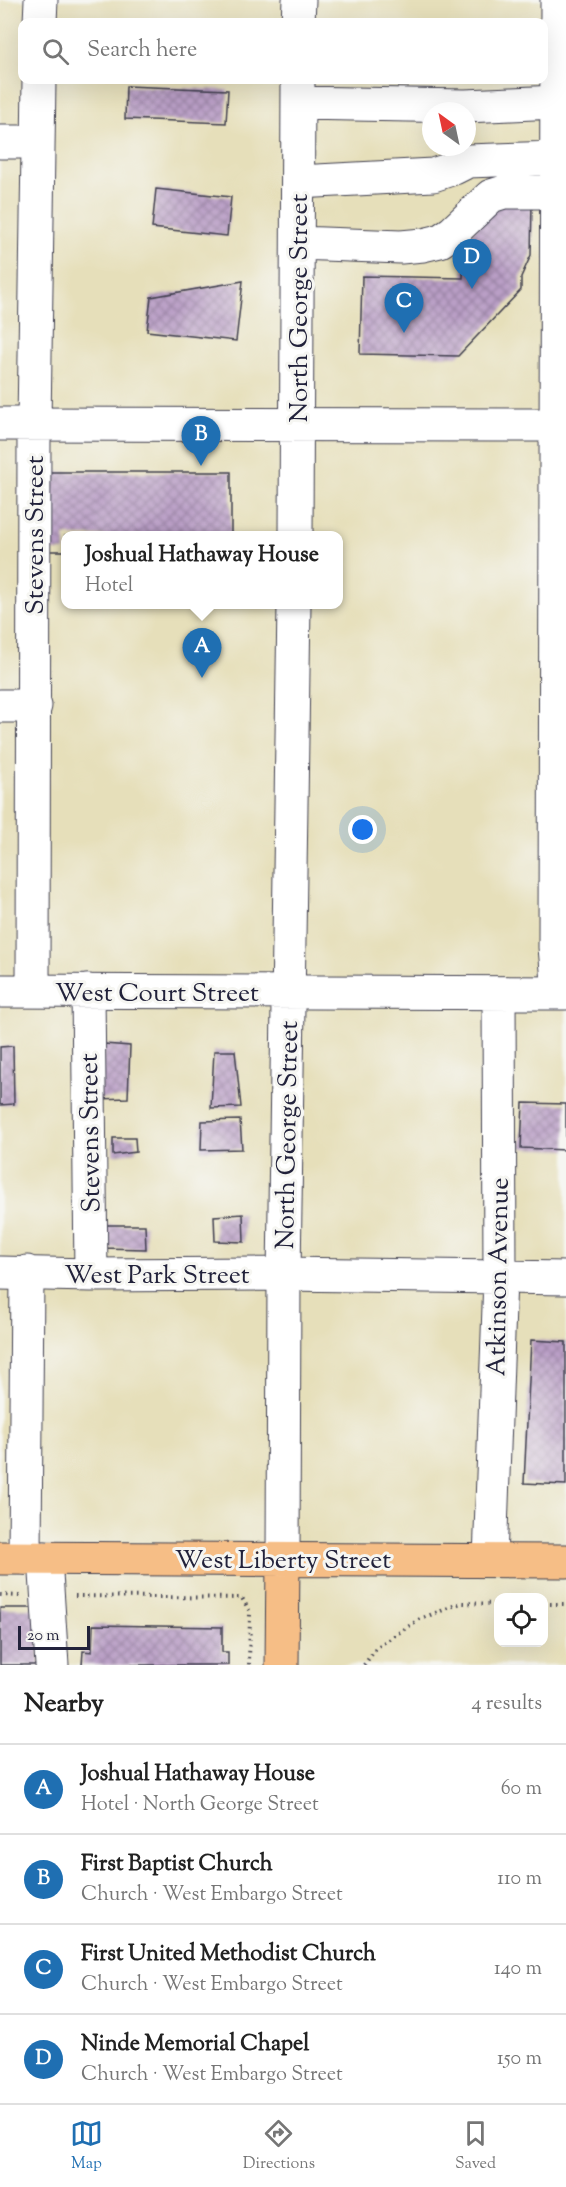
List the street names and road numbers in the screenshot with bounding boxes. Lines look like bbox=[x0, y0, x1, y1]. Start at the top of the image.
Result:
street label: North George Street bbox=[282, 194, 319, 422]
street label: Stevens Street bbox=[18, 455, 55, 615]
street label: West Court Street bbox=[55, 976, 259, 1013]
street label: North George Street bbox=[268, 1020, 309, 1250]
street label: Stevens Street bbox=[72, 1053, 111, 1213]
street label: Atkinson Avenue bbox=[479, 1177, 520, 1377]
street label: West Park Street bbox=[64, 1258, 250, 1295]
street label: West Liberty Street bbox=[175, 1543, 391, 1580]

